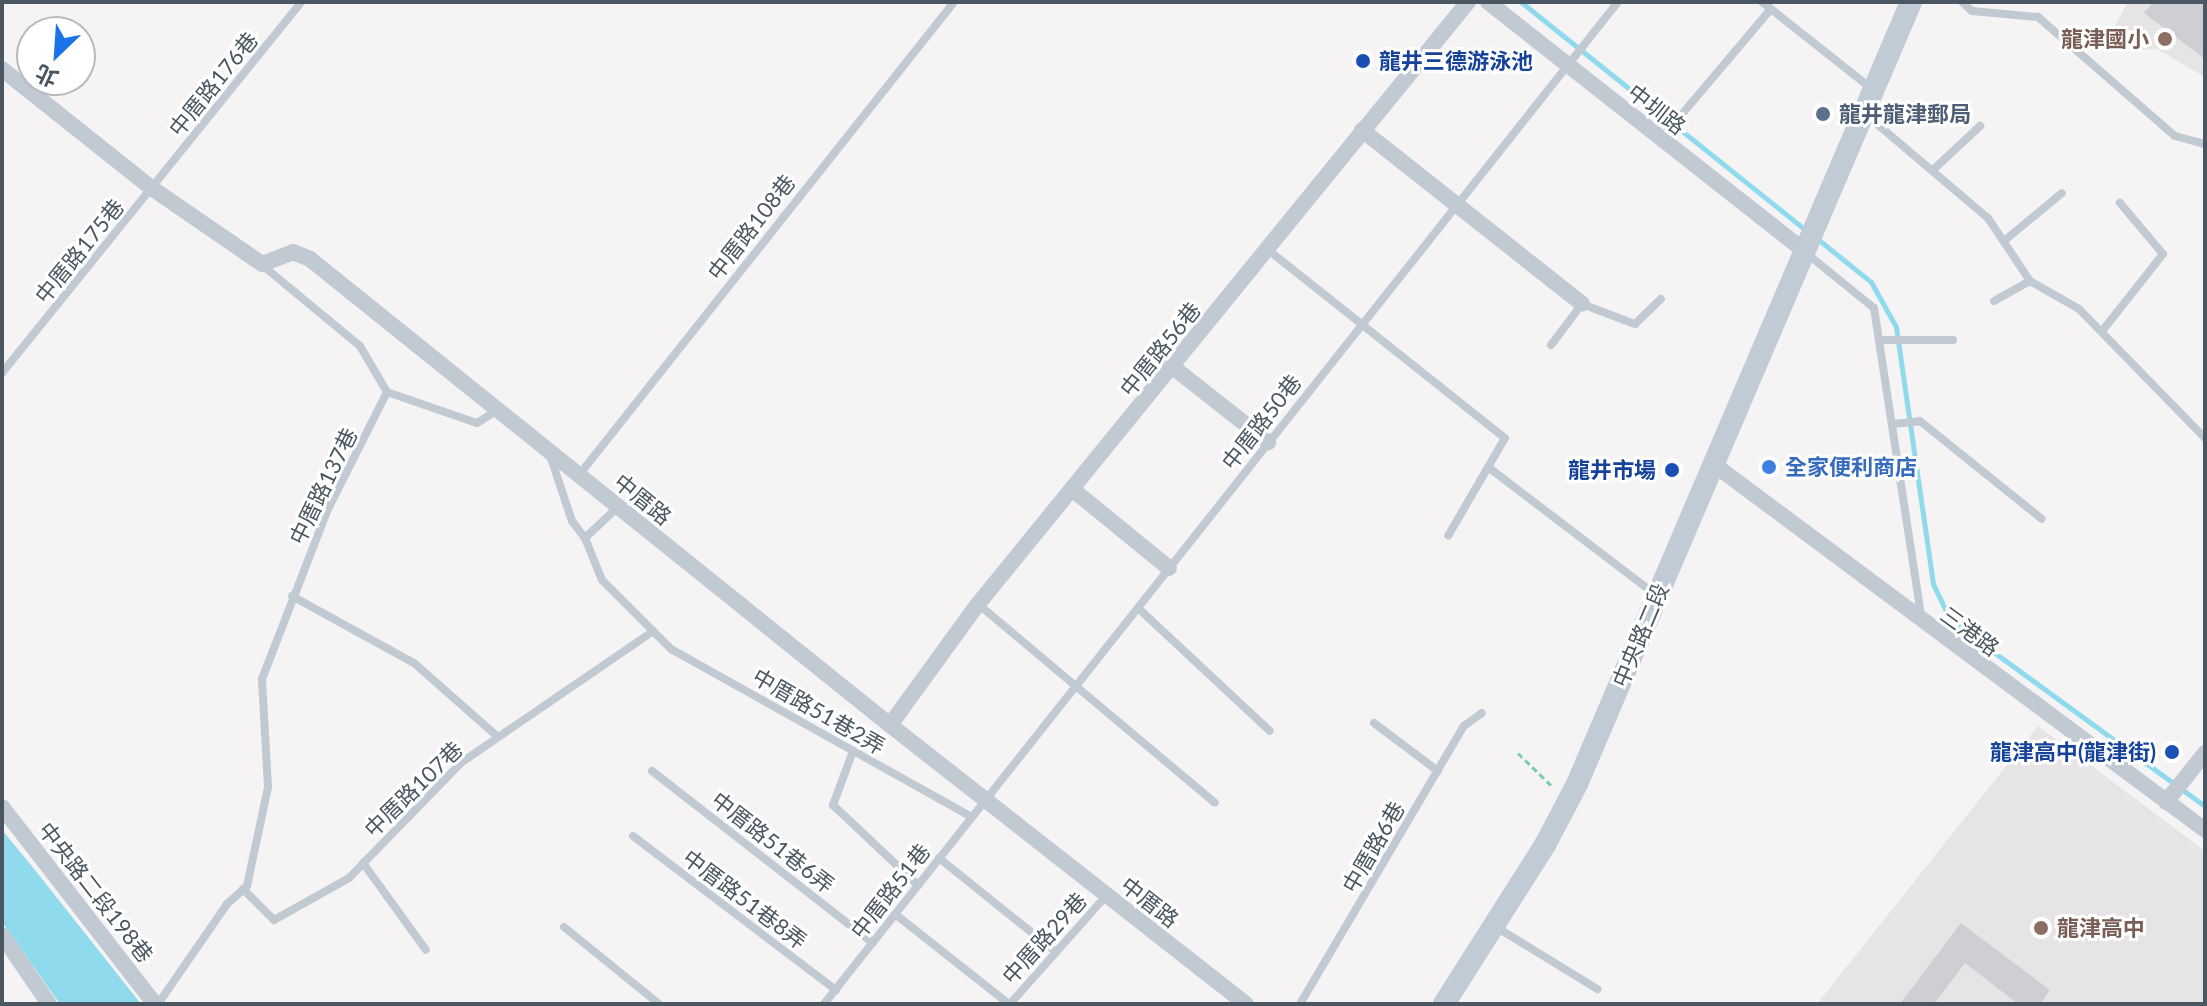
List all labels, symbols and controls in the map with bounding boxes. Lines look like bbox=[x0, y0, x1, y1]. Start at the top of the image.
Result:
north arrow bbox=[16, 16, 96, 96]
place label: 龍津國小 bbox=[2061, 26, 2149, 52]
street label: 中厝路176巷 bbox=[163, 27, 263, 141]
marker: 龍津國小 bbox=[2156, 30, 2174, 48]
place label: 龍井三德游泳池 bbox=[1379, 48, 1533, 74]
marker: 龍井三德游泳池 bbox=[1354, 52, 1372, 70]
text: 北 bbox=[31, 60, 62, 93]
street label: 中圳路 bbox=[1623, 78, 1691, 140]
place label: 龍井龍津郵局 bbox=[1839, 101, 1971, 127]
marker: 龍井龍津郵局 bbox=[1814, 105, 1832, 123]
street label: 中厝路108巷 bbox=[702, 169, 800, 285]
street label: 中厝路175巷 bbox=[29, 194, 129, 308]
street label: 中厝路56巷 bbox=[1114, 297, 1206, 401]
street label: 中厝路50巷 bbox=[1216, 369, 1306, 475]
street label: 中厝路137巷 bbox=[283, 423, 363, 549]
place label: 全家便利商店 bbox=[1785, 454, 1917, 480]
place label: 龍井市場 bbox=[1568, 457, 1656, 483]
marker: 全家便利商店 bbox=[1760, 458, 1778, 476]
marker: 龍井市場 bbox=[1663, 461, 1681, 479]
street label: 中厝路 bbox=[609, 468, 677, 530]
street label: 中央路二段 bbox=[1606, 579, 1674, 691]
street label: 三港路 bbox=[1936, 601, 2004, 661]
street label: 中厝路51巷2弄 bbox=[748, 662, 890, 760]
street label: 中厝路107巷 bbox=[358, 736, 468, 842]
place label: 龍津高中(龍津街) bbox=[1990, 739, 2156, 765]
marker: 龍津高中(龍津街) bbox=[2163, 743, 2181, 761]
street label: 中厝路51巷6弄 bbox=[706, 786, 840, 898]
street label: 中厝路6巷 bbox=[1336, 797, 1410, 897]
street label: 中央路二段198巷 bbox=[33, 817, 159, 967]
street label: 中厝路51巷 bbox=[845, 838, 935, 944]
street label: 中厝路51巷8弄 bbox=[678, 844, 812, 954]
street label: 中厝路 bbox=[1116, 871, 1184, 933]
street label: 中厝路29巷 bbox=[996, 887, 1092, 989]
place label: 龍津高中 bbox=[2057, 915, 2145, 941]
marker: 龍津高中 bbox=[2032, 919, 2050, 937]

